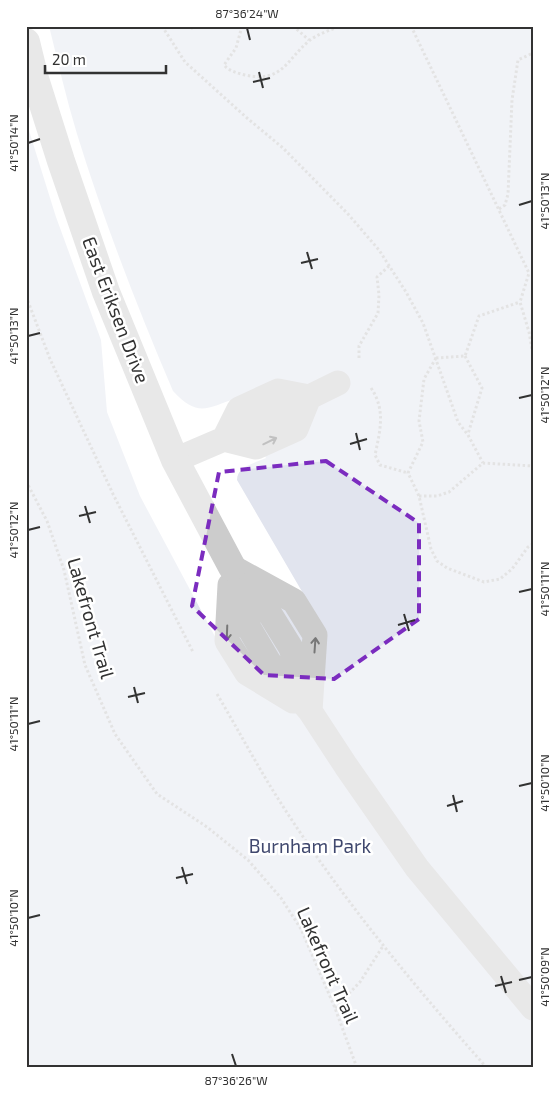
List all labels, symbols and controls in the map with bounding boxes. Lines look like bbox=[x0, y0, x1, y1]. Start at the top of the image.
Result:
text: 87°36'24"W bbox=[215, 6, 279, 20]
scale bar bbox=[45, 42, 166, 74]
text: 20 m bbox=[52, 50, 86, 68]
text: 41°50'14"N bbox=[6, 114, 20, 172]
text: 41°50'13"N bbox=[537, 173, 551, 229]
street label: East Eriksen Drive bbox=[78, 233, 155, 386]
text: 41°50'13"N bbox=[6, 308, 20, 364]
text: 41°50'12"N bbox=[537, 367, 551, 423]
one-way arrow bbox=[262, 435, 277, 445]
text: 41°50'12"N bbox=[6, 502, 20, 558]
street label: Lakefront Trail bbox=[63, 555, 120, 681]
text: 41°50'11"N bbox=[537, 562, 551, 616]
one-way arrow bbox=[223, 624, 232, 640]
one-way arrow bbox=[310, 637, 319, 653]
text: 41°50'11"N bbox=[6, 697, 20, 751]
text: 41°50'10"N bbox=[537, 754, 551, 812]
park label: Burnham Park bbox=[249, 834, 372, 857]
text: 41°50'10"N bbox=[6, 889, 20, 947]
street label: Lakefront Trail bbox=[293, 903, 365, 1027]
text: 41°50'09"N bbox=[537, 947, 551, 1007]
text: 87°36'26"W bbox=[204, 1073, 268, 1087]

